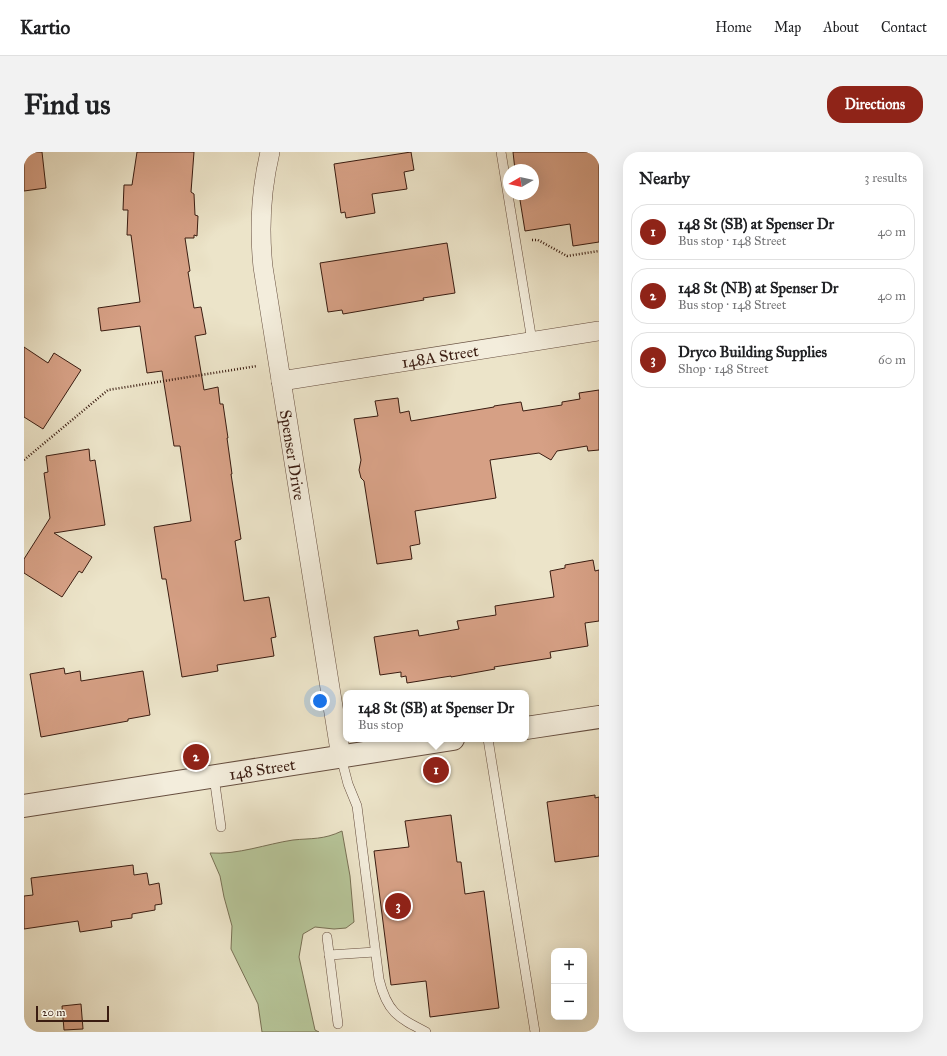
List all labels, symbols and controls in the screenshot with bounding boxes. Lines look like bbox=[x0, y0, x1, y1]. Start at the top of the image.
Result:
text: Kartio bbox=[20, 16, 70, 39]
text: Home bbox=[715, 19, 752, 36]
text: Map bbox=[774, 19, 801, 36]
text: About bbox=[823, 19, 859, 36]
text: Contact bbox=[881, 19, 927, 36]
button: Directions bbox=[827, 86, 923, 123]
text: Find us bbox=[24, 87, 110, 122]
north arrow bbox=[503, 164, 539, 200]
text: Nearby bbox=[639, 168, 690, 189]
text: 3 results bbox=[864, 170, 907, 186]
text: 148 St (SB) at Spenser Dr bbox=[678, 215, 834, 233]
text: 1 bbox=[650, 224, 656, 240]
text: 40 m bbox=[877, 224, 906, 240]
text: Bus stop · 148 Street bbox=[678, 233, 786, 249]
text: 148 St (NB) at Spenser Dr bbox=[678, 279, 838, 297]
text: 2 bbox=[650, 288, 656, 304]
text: 40 m bbox=[877, 288, 906, 304]
text: Bus stop · 148 Street bbox=[678, 297, 786, 313]
street label: 148A Street bbox=[400, 341, 480, 372]
text: Dryco Building Supplies bbox=[678, 343, 827, 361]
text: 3 bbox=[650, 352, 656, 368]
text: 60 m bbox=[878, 352, 906, 368]
text: Shop · 148 Street bbox=[678, 361, 769, 377]
street label: Spenser Drive bbox=[276, 408, 309, 502]
popup bbox=[343, 690, 529, 742]
your location bbox=[310, 691, 330, 711]
text: 148 St (SB) at Spenser Dr bbox=[358, 699, 514, 717]
text: Bus stop bbox=[358, 717, 403, 733]
pin: 2 bbox=[183, 742, 209, 772]
street label: 148 Street bbox=[228, 755, 297, 784]
pin: 1 bbox=[423, 755, 449, 785]
pin: 3 bbox=[385, 891, 411, 921]
map controls bbox=[551, 948, 587, 1020]
button: + bbox=[551, 948, 587, 984]
button: − bbox=[551, 984, 587, 1020]
scale bar bbox=[36, 1004, 109, 1023]
text: 20 m bbox=[42, 1006, 65, 1019]

